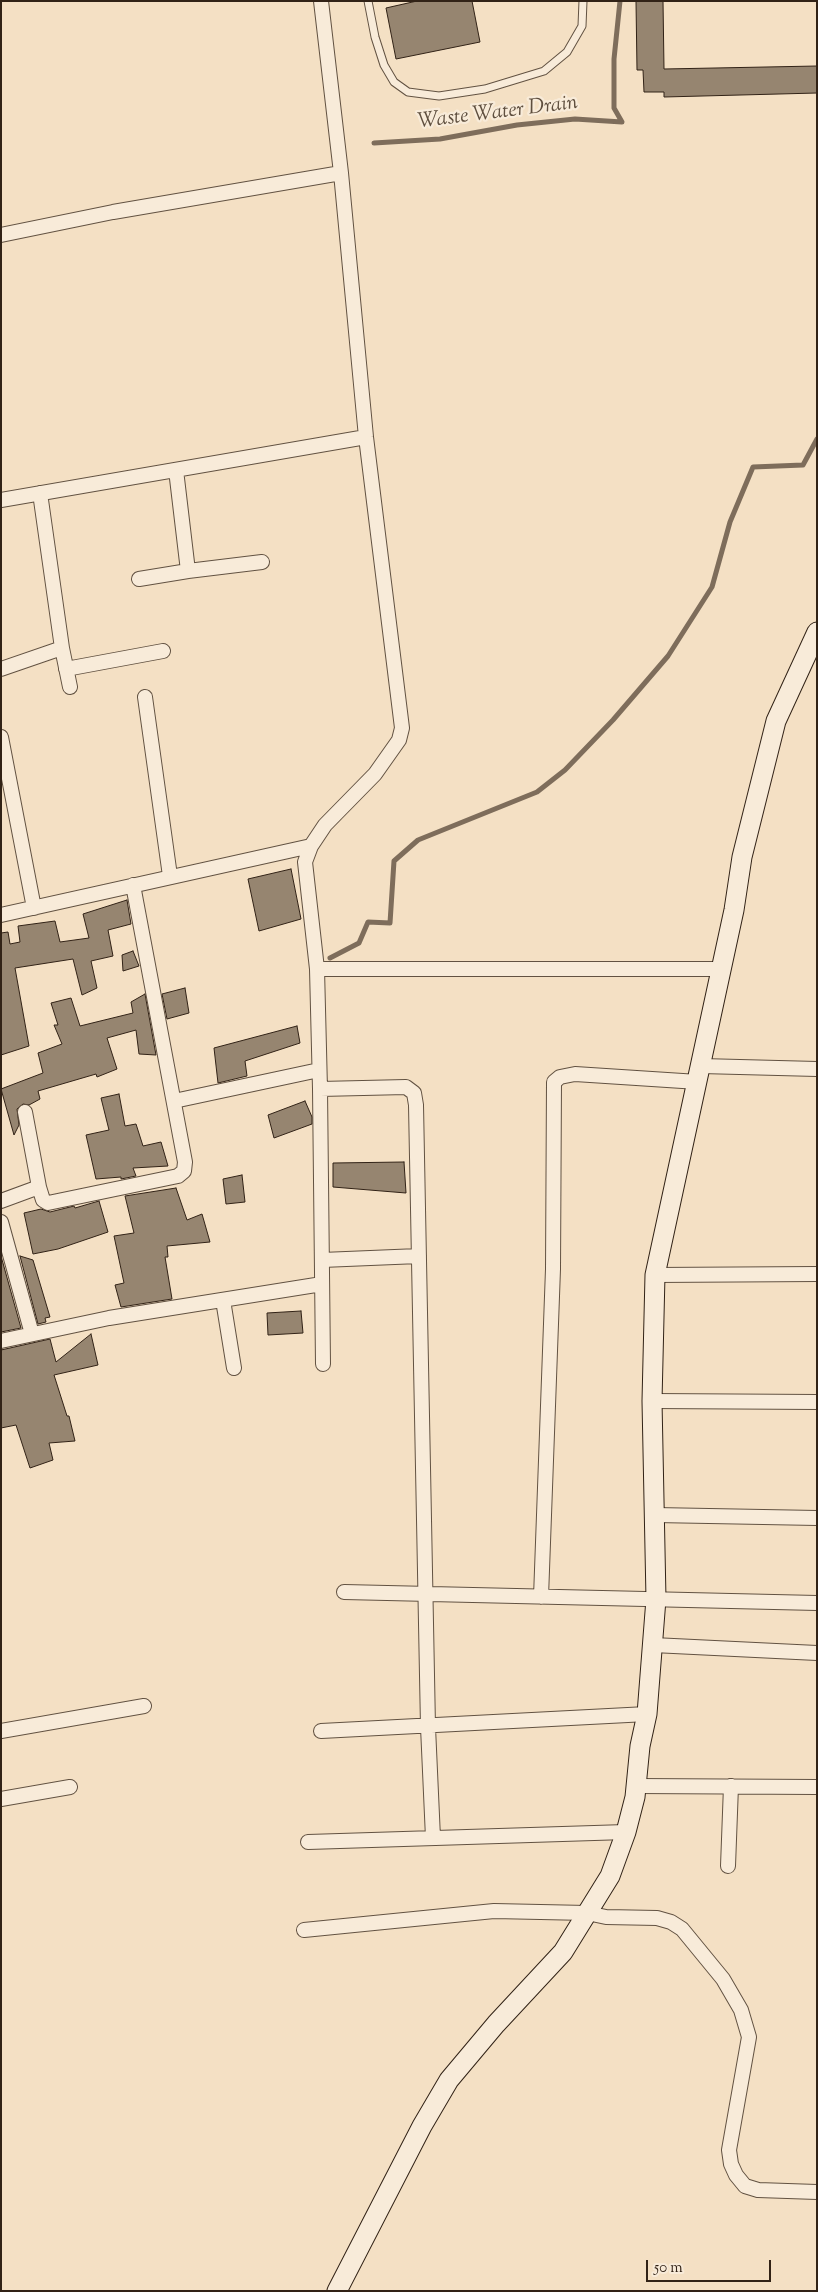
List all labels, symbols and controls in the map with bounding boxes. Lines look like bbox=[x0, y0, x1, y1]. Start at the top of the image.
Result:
water label: Waste Water Drain bbox=[417, 92, 579, 136]
scale bar bbox=[648, 2250, 773, 2282]
text: 50 m bbox=[654, 2258, 683, 2279]

